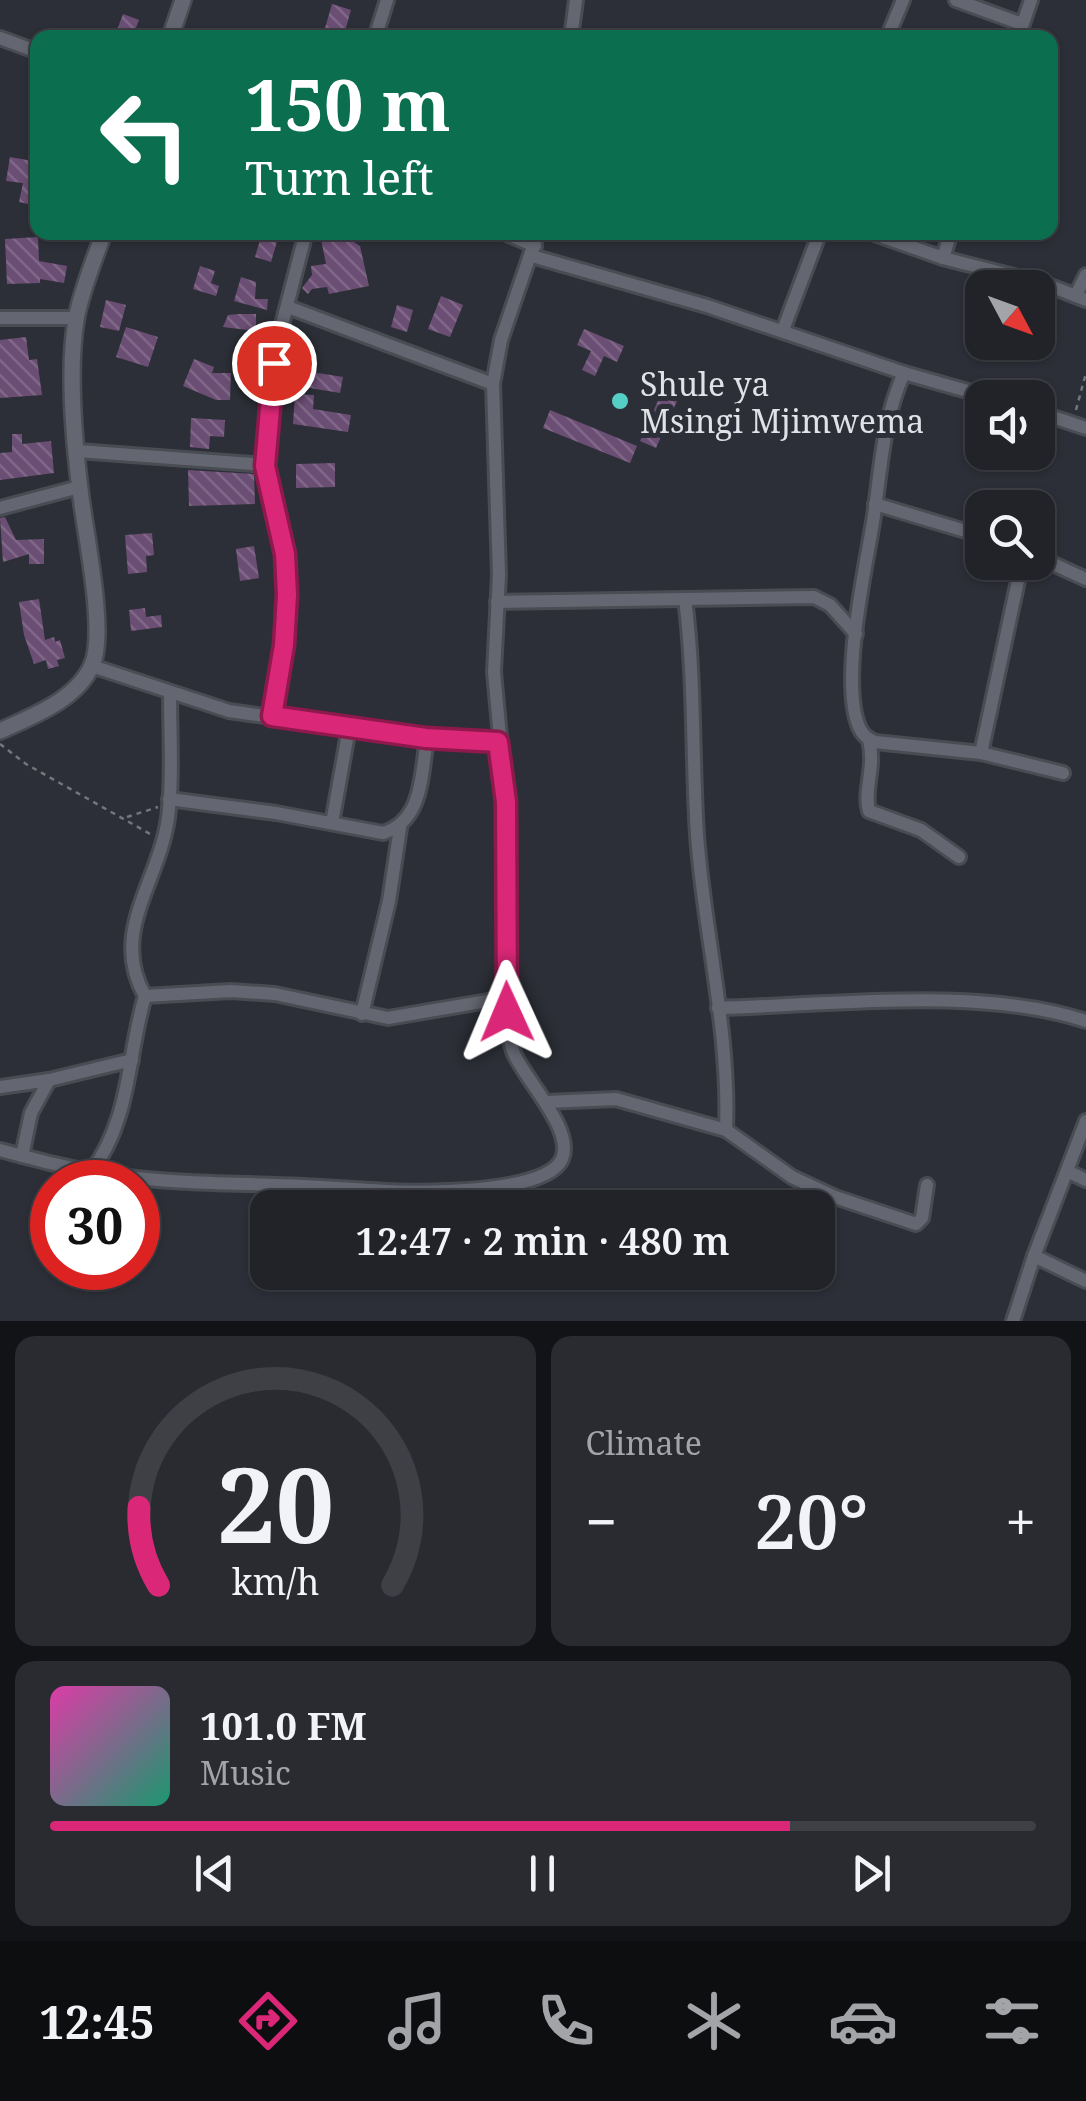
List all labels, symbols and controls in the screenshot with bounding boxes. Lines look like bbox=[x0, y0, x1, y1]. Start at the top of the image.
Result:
text: 150 m bbox=[245, 56, 451, 152]
icon: left bbox=[80, 70, 210, 200]
text: Turn left bbox=[245, 147, 434, 208]
north arrow bbox=[965, 270, 1055, 360]
map controls bbox=[965, 270, 1055, 580]
pin bbox=[232, 321, 317, 406]
icon: arrive bbox=[247, 336, 302, 391]
place label: Shule ya Msingi Mjimwema bbox=[640, 362, 924, 442]
button: sound bbox=[965, 380, 1055, 470]
marker: Shule ya Msingi Mjimwema bbox=[609, 390, 631, 412]
button: search bbox=[965, 490, 1055, 580]
position arrow bbox=[455, 960, 559, 1064]
speed limit sign: 30 bbox=[30, 1160, 160, 1290]
text: 12:47 · 2 min · 480 m bbox=[355, 1214, 730, 1266]
text: Climate bbox=[586, 1421, 702, 1464]
text: 20 bbox=[216, 1432, 334, 1573]
text: 20° bbox=[754, 1469, 869, 1571]
text: − bbox=[586, 1483, 617, 1558]
text: + bbox=[1005, 1483, 1036, 1558]
text: km/h bbox=[231, 1557, 319, 1605]
text: 101.0 FM bbox=[200, 1699, 367, 1751]
text: Music bbox=[200, 1751, 291, 1794]
icon: previous bbox=[187, 1846, 242, 1901]
icon: pause bbox=[515, 1846, 570, 1901]
icon: next bbox=[844, 1846, 899, 1901]
icon: directions bbox=[233, 1986, 303, 2056]
icon: music bbox=[382, 1986, 452, 2056]
icon: phone bbox=[531, 1986, 601, 2056]
icon: climate bbox=[679, 1986, 749, 2056]
icon: car bbox=[828, 1986, 898, 2056]
icon: filters bbox=[977, 1986, 1047, 2056]
text: 12:45 bbox=[39, 1991, 155, 2052]

